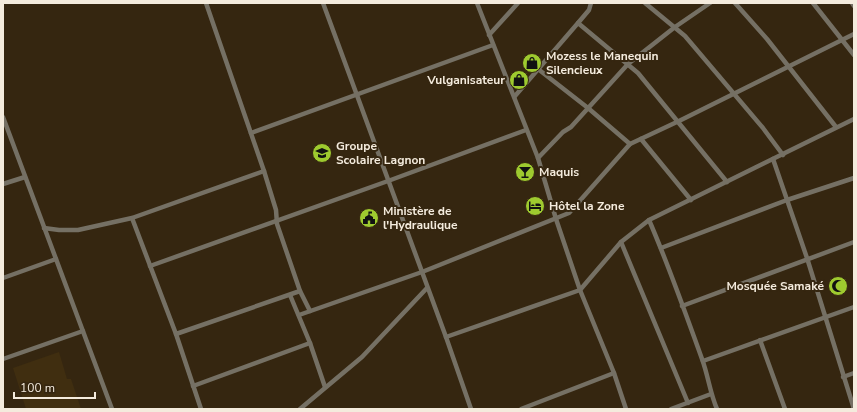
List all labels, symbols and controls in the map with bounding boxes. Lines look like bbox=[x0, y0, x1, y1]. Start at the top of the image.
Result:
place label: Mozess le Manequin Silencieux bbox=[546, 48, 659, 78]
shop icon: Mozess le Manequin Silencieux bbox=[521, 52, 543, 74]
shop icon: Vulganisateur bbox=[508, 69, 530, 91]
place label: Vulganisateur bbox=[426, 72, 505, 88]
place label: Groupe Scolaire Lagnon bbox=[336, 138, 425, 168]
school or university icon: Groupe Scolaire Lagnon bbox=[311, 142, 333, 164]
bar icon: Maquis bbox=[514, 161, 536, 183]
place label: Maquis bbox=[539, 164, 579, 180]
hotel icon: Hôtel la Zone bbox=[524, 195, 546, 217]
place label: Hôtel la Zone bbox=[549, 198, 625, 214]
place label: Ministère de l'Hydraulique bbox=[383, 203, 458, 233]
public building icon: Ministère de l'Hydraulique bbox=[358, 207, 380, 229]
mosque icon: Mosquée Samaké bbox=[827, 275, 849, 297]
place label: Mosquée Samaké bbox=[726, 278, 824, 294]
scale bar bbox=[14, 374, 95, 400]
text: 100 m bbox=[20, 380, 55, 396]

